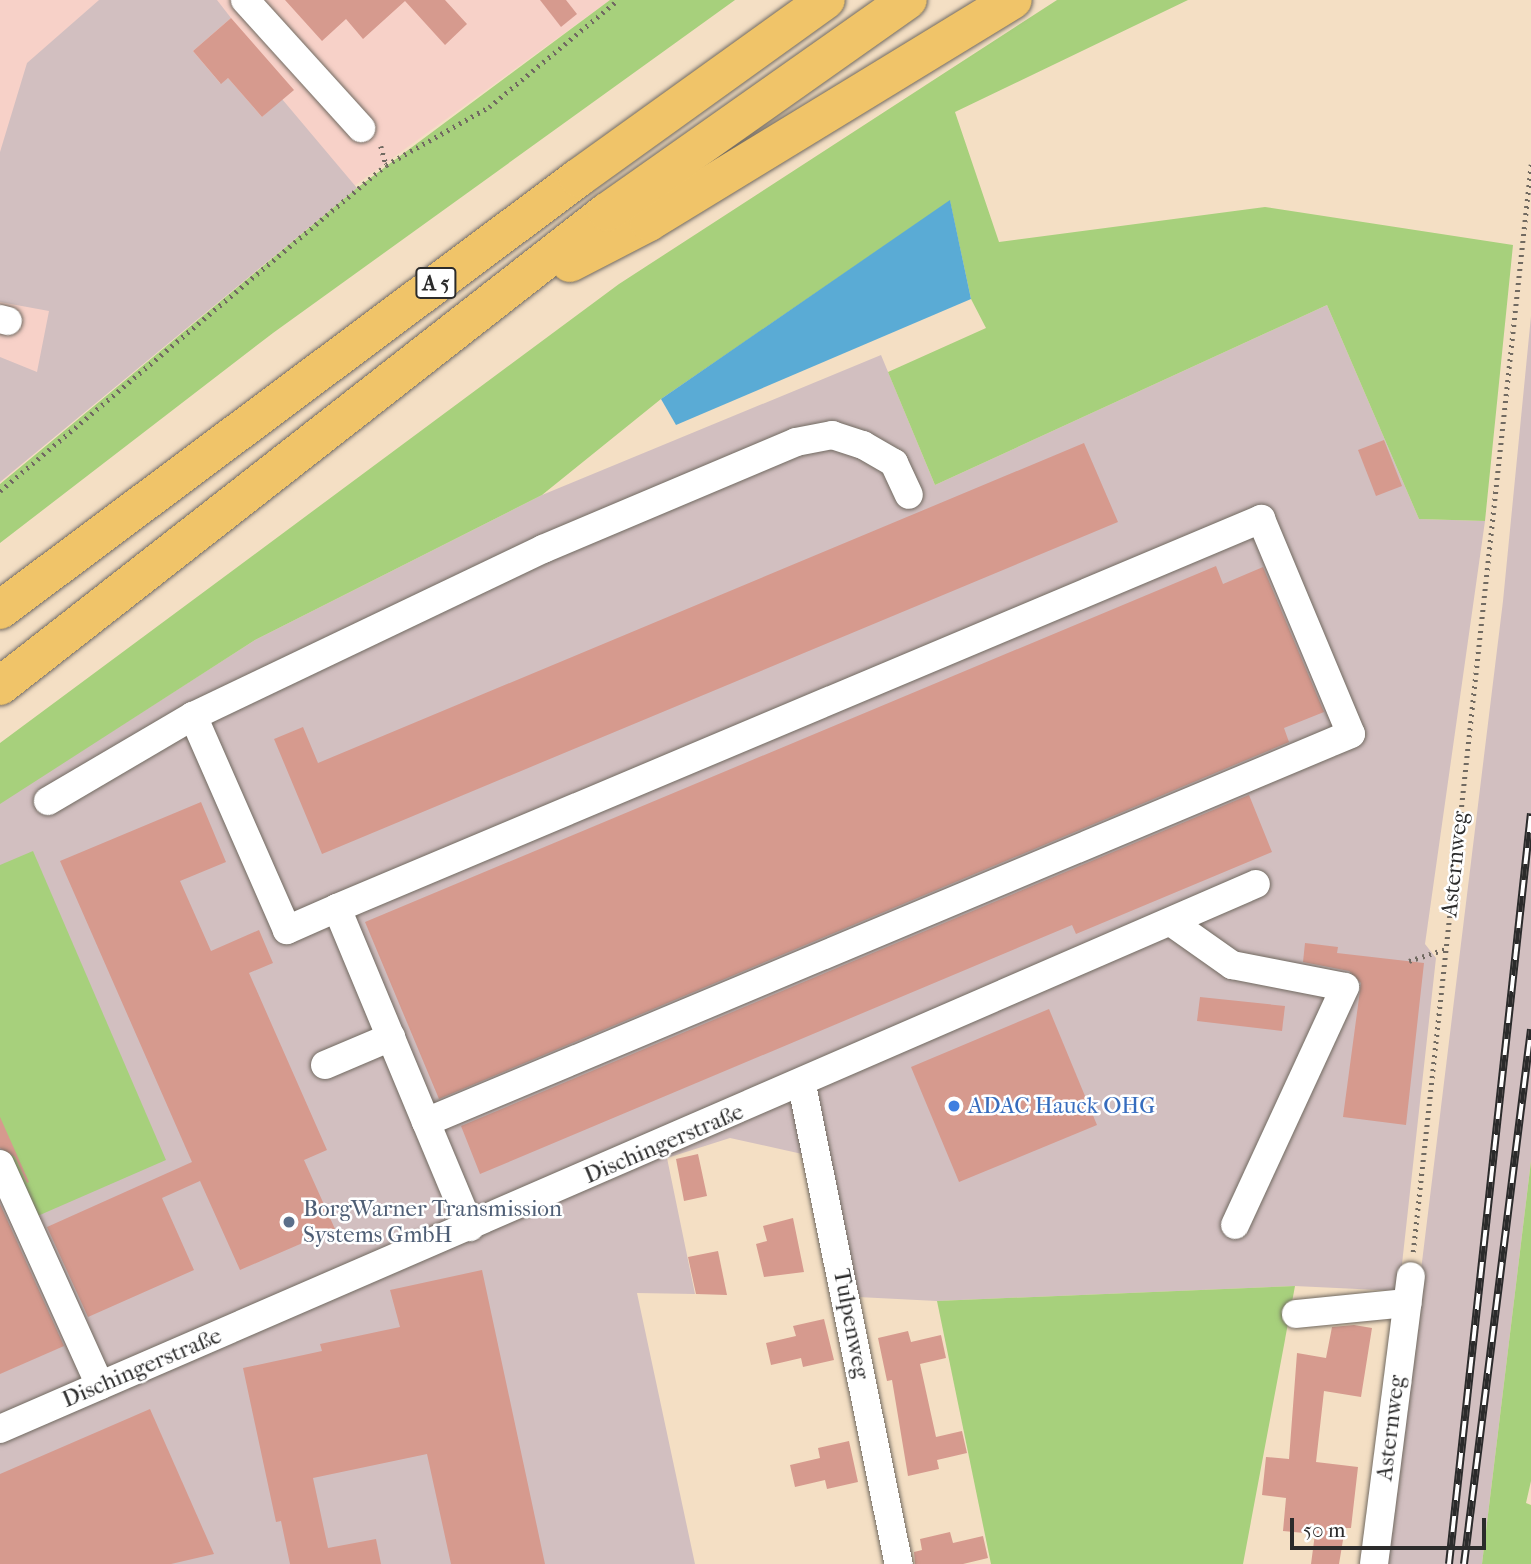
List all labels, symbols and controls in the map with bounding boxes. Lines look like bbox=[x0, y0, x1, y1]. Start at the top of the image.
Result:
road number: A 5 bbox=[415, 266, 457, 300]
street label: Asternweg bbox=[1436, 810, 1474, 918]
place label: ADAC Hauck OHG bbox=[968, 1092, 1155, 1120]
street label: Dischingerstraße bbox=[580, 1098, 748, 1190]
marker: ADAC Hauck OHG bbox=[946, 1098, 962, 1114]
place label: BorgWarner Transmission Systems GmbH bbox=[303, 1195, 562, 1249]
marker: BorgWarner Transmission Systems GmbH bbox=[281, 1214, 297, 1230]
street label: Tulpenweg bbox=[827, 1267, 875, 1381]
street label: Dischingerstraße bbox=[58, 1322, 226, 1414]
street label: Asternweg bbox=[1371, 1374, 1411, 1482]
scale bar bbox=[1293, 1504, 1489, 1548]
text: 50 m bbox=[1303, 1518, 1346, 1542]

